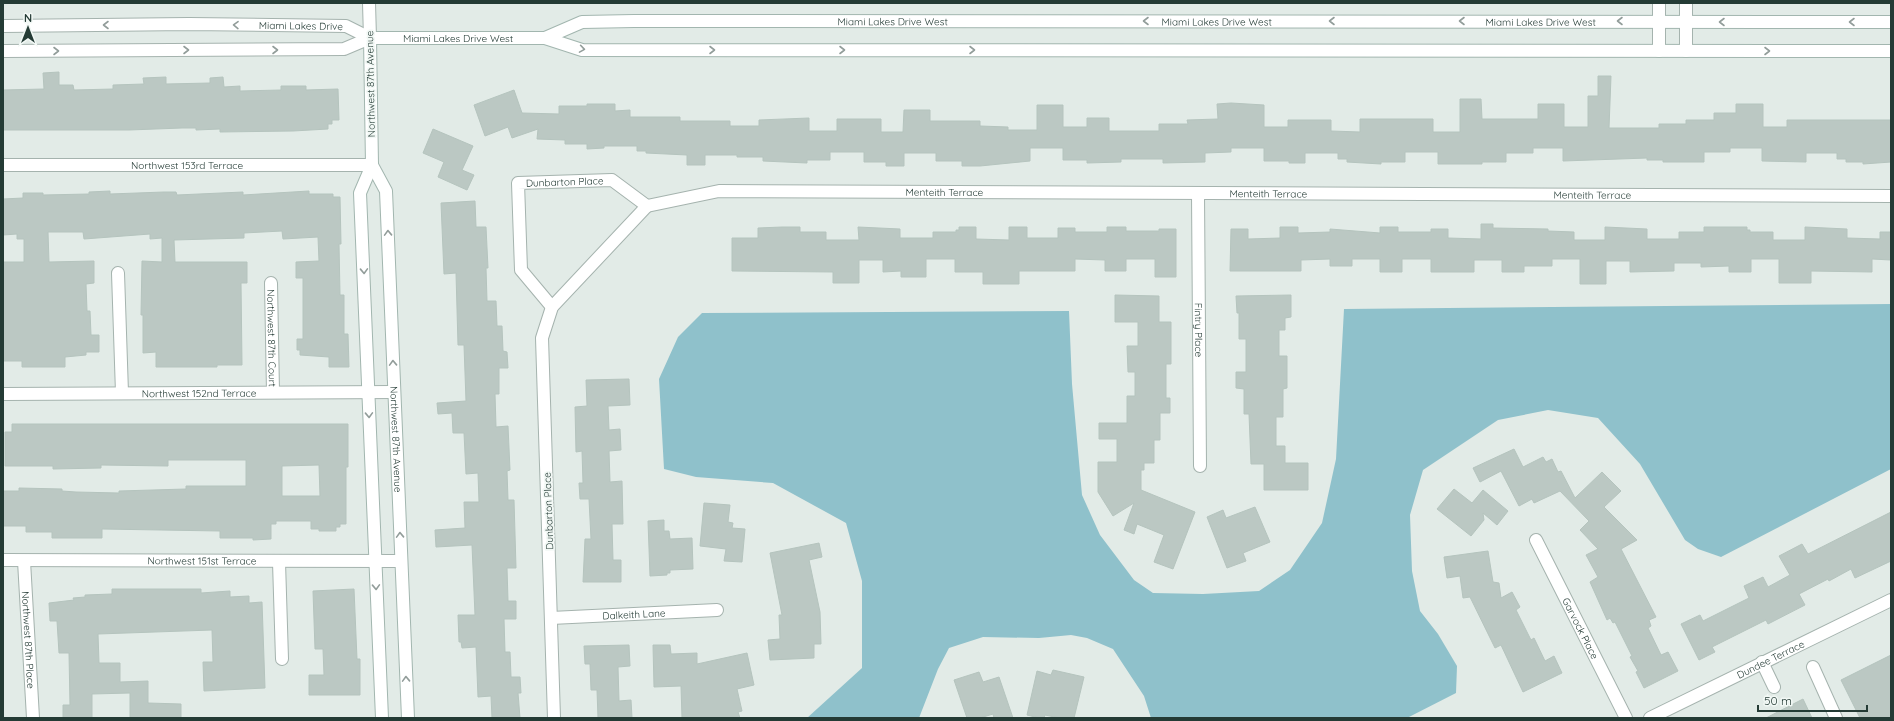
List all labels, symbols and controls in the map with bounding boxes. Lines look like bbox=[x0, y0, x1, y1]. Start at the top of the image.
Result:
north arrow bbox=[8, 8, 48, 48]
text: N bbox=[24, 11, 32, 25]
street label: Miami Lakes Drive West bbox=[838, 15, 948, 28]
street label: Miami Lakes Drive West bbox=[1162, 15, 1272, 29]
street label: Miami Lakes Drive West bbox=[1486, 16, 1596, 29]
one-way arrow bbox=[1143, 17, 1149, 25]
one-way arrow bbox=[1329, 17, 1335, 25]
one-way arrow bbox=[1459, 17, 1465, 25]
one-way arrow bbox=[1617, 17, 1623, 25]
one-way arrow bbox=[1719, 18, 1725, 26]
one-way arrow bbox=[1849, 18, 1855, 26]
street label: Miami Lakes Drive bbox=[259, 19, 344, 33]
one-way arrow bbox=[103, 21, 109, 29]
one-way arrow bbox=[233, 21, 239, 29]
street label: Northwest 87th Avenue bbox=[363, 30, 378, 137]
street label: Miami Lakes Drive West bbox=[403, 32, 514, 45]
one-way arrow bbox=[579, 44, 586, 53]
one-way arrow bbox=[183, 46, 189, 54]
one-way arrow bbox=[272, 46, 278, 54]
one-way arrow bbox=[709, 46, 715, 54]
one-way arrow bbox=[839, 46, 845, 54]
one-way arrow bbox=[969, 46, 975, 54]
one-way arrow bbox=[53, 47, 59, 55]
one-way arrow bbox=[1764, 47, 1770, 55]
street label: Northwest 153rd Terrace bbox=[131, 159, 243, 172]
street label: Dunbarton Place bbox=[526, 174, 604, 190]
street label: Menteith Terrace bbox=[906, 186, 984, 199]
street label: Menteith Terrace bbox=[1230, 187, 1308, 201]
street label: Menteith Terrace bbox=[1554, 189, 1632, 202]
one-way arrow bbox=[384, 230, 392, 236]
one-way arrow bbox=[359, 268, 368, 274]
street label: Northwest 87th Court bbox=[264, 289, 279, 388]
street label: Fintry Place bbox=[1192, 303, 1205, 358]
one-way arrow bbox=[389, 360, 397, 366]
street label: Northwest 87th Avenue bbox=[387, 386, 405, 493]
street label: Northwest 152nd Terrace bbox=[142, 387, 257, 400]
one-way arrow bbox=[365, 412, 374, 418]
street label: Dunbarton Place bbox=[541, 472, 556, 550]
one-way arrow bbox=[396, 532, 405, 538]
street label: Northwest 151st Terrace bbox=[147, 554, 257, 568]
one-way arrow bbox=[372, 584, 381, 590]
street label: Northwest 87th Place bbox=[19, 591, 37, 689]
street label: Garvock Place bbox=[1559, 596, 1601, 662]
street label: Dalkeith Lane bbox=[602, 606, 666, 623]
street label: Dundee Terrace bbox=[1735, 637, 1807, 682]
one-way arrow bbox=[402, 676, 411, 682]
scale bar bbox=[1758, 687, 1867, 713]
text: 50 m bbox=[1764, 693, 1792, 708]

